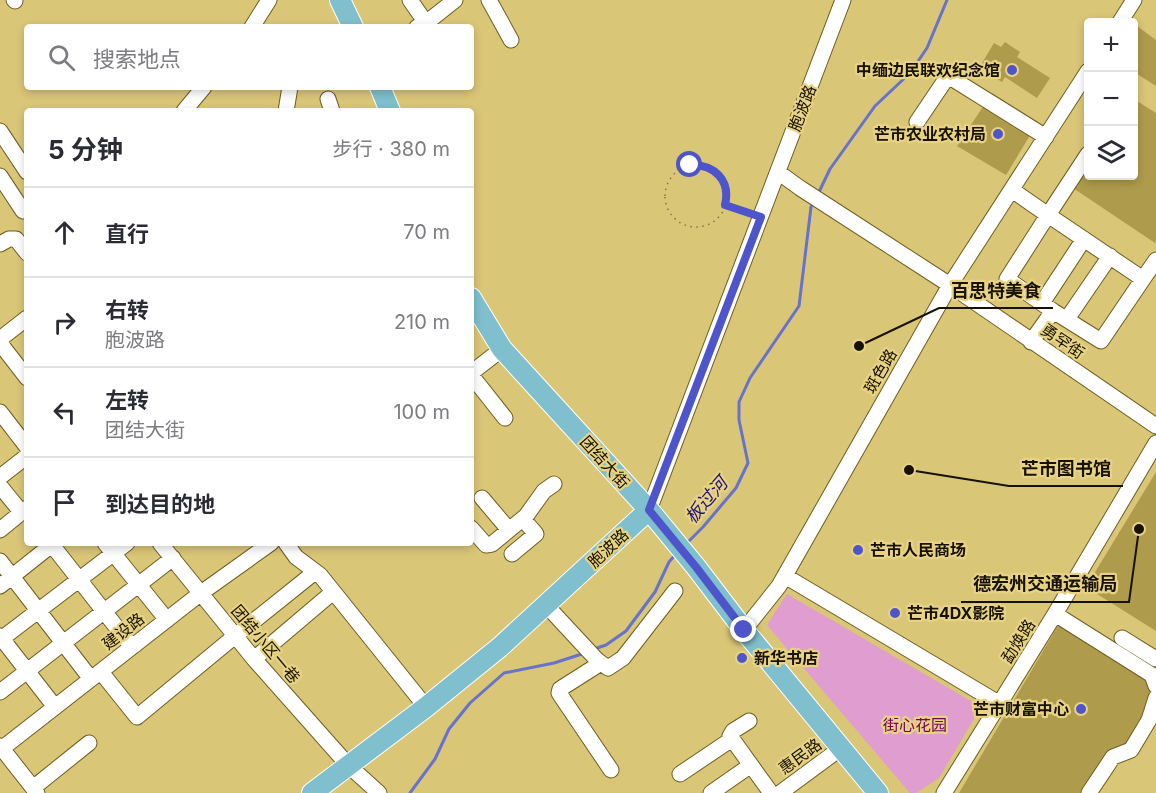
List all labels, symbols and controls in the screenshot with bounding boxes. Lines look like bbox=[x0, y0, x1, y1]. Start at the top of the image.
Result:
map controls bbox=[1084, 18, 1138, 180]
button: + bbox=[1084, 18, 1138, 72]
search box bbox=[24, 24, 474, 90]
icon: search bbox=[45, 41, 78, 74]
text: 搜索地点 bbox=[93, 46, 181, 72]
place label: 中缅边民联欢纪念馆 bbox=[856, 60, 1000, 80]
marker: 中缅边民联欢纪念馆 bbox=[1005, 63, 1019, 77]
button: − bbox=[1084, 72, 1138, 126]
street label: 胞波路 bbox=[784, 82, 820, 134]
place label: 芒市农业农村局 bbox=[874, 124, 986, 144]
button: layers bbox=[1084, 126, 1138, 180]
marker: 芒市农业农村局 bbox=[991, 127, 1005, 141]
text: 5 分钟 bbox=[48, 134, 123, 165]
text: 步行 · 380 m bbox=[333, 137, 450, 161]
route start bbox=[676, 151, 702, 177]
icon: ahead bbox=[48, 216, 81, 249]
text: 70 m bbox=[403, 220, 450, 244]
text: 直行 bbox=[105, 221, 149, 247]
callout: 百思特美食 bbox=[939, 272, 1053, 308]
text: 百思特美食 bbox=[951, 280, 1041, 301]
text: 右转 bbox=[105, 297, 149, 323]
icon: right bbox=[48, 306, 81, 339]
text: 210 m bbox=[394, 310, 450, 334]
street label: 勇罕街 bbox=[1038, 319, 1088, 363]
text: 胞波路 bbox=[105, 328, 165, 352]
street label: 斑色路 bbox=[859, 345, 901, 397]
text: 左转 bbox=[105, 387, 149, 413]
icon: left bbox=[48, 396, 81, 429]
text: 100 m bbox=[393, 400, 450, 424]
text: 团结大街 bbox=[105, 418, 185, 442]
street label: 团结大街 bbox=[576, 432, 634, 492]
callout: 芒市图书馆 bbox=[1009, 450, 1123, 486]
text: 芒市图书馆 bbox=[1021, 458, 1111, 479]
water label: 板过河 bbox=[680, 470, 734, 527]
icon: arrive bbox=[48, 486, 81, 519]
text: 到达目的地 bbox=[105, 491, 215, 517]
street label: 胞波路 bbox=[584, 524, 632, 572]
place label: 芒市人民商场 bbox=[870, 540, 966, 560]
marker: 芒市人民商场 bbox=[851, 543, 865, 557]
callout: 德宏州交通运输局 bbox=[961, 566, 1129, 602]
text: 德宏州交通运输局 bbox=[973, 573, 1117, 594]
street label: 团结小区一巷 bbox=[227, 601, 305, 687]
place label: 芒市4DX影院 bbox=[907, 603, 1004, 623]
marker: 芒市4DX影院 bbox=[888, 606, 902, 620]
street label: 建设路 bbox=[98, 608, 148, 654]
street label: 勐焕路 bbox=[997, 615, 1039, 667]
route end bbox=[730, 616, 756, 642]
place label: 新华书店 bbox=[754, 648, 818, 668]
marker: 新华书店 bbox=[735, 651, 749, 665]
place label: 芒市财富中心 bbox=[973, 699, 1069, 719]
marker: 芒市财富中心 bbox=[1074, 702, 1088, 716]
park label: 街心花园 bbox=[883, 715, 947, 735]
street label: 惠民路 bbox=[775, 734, 825, 778]

